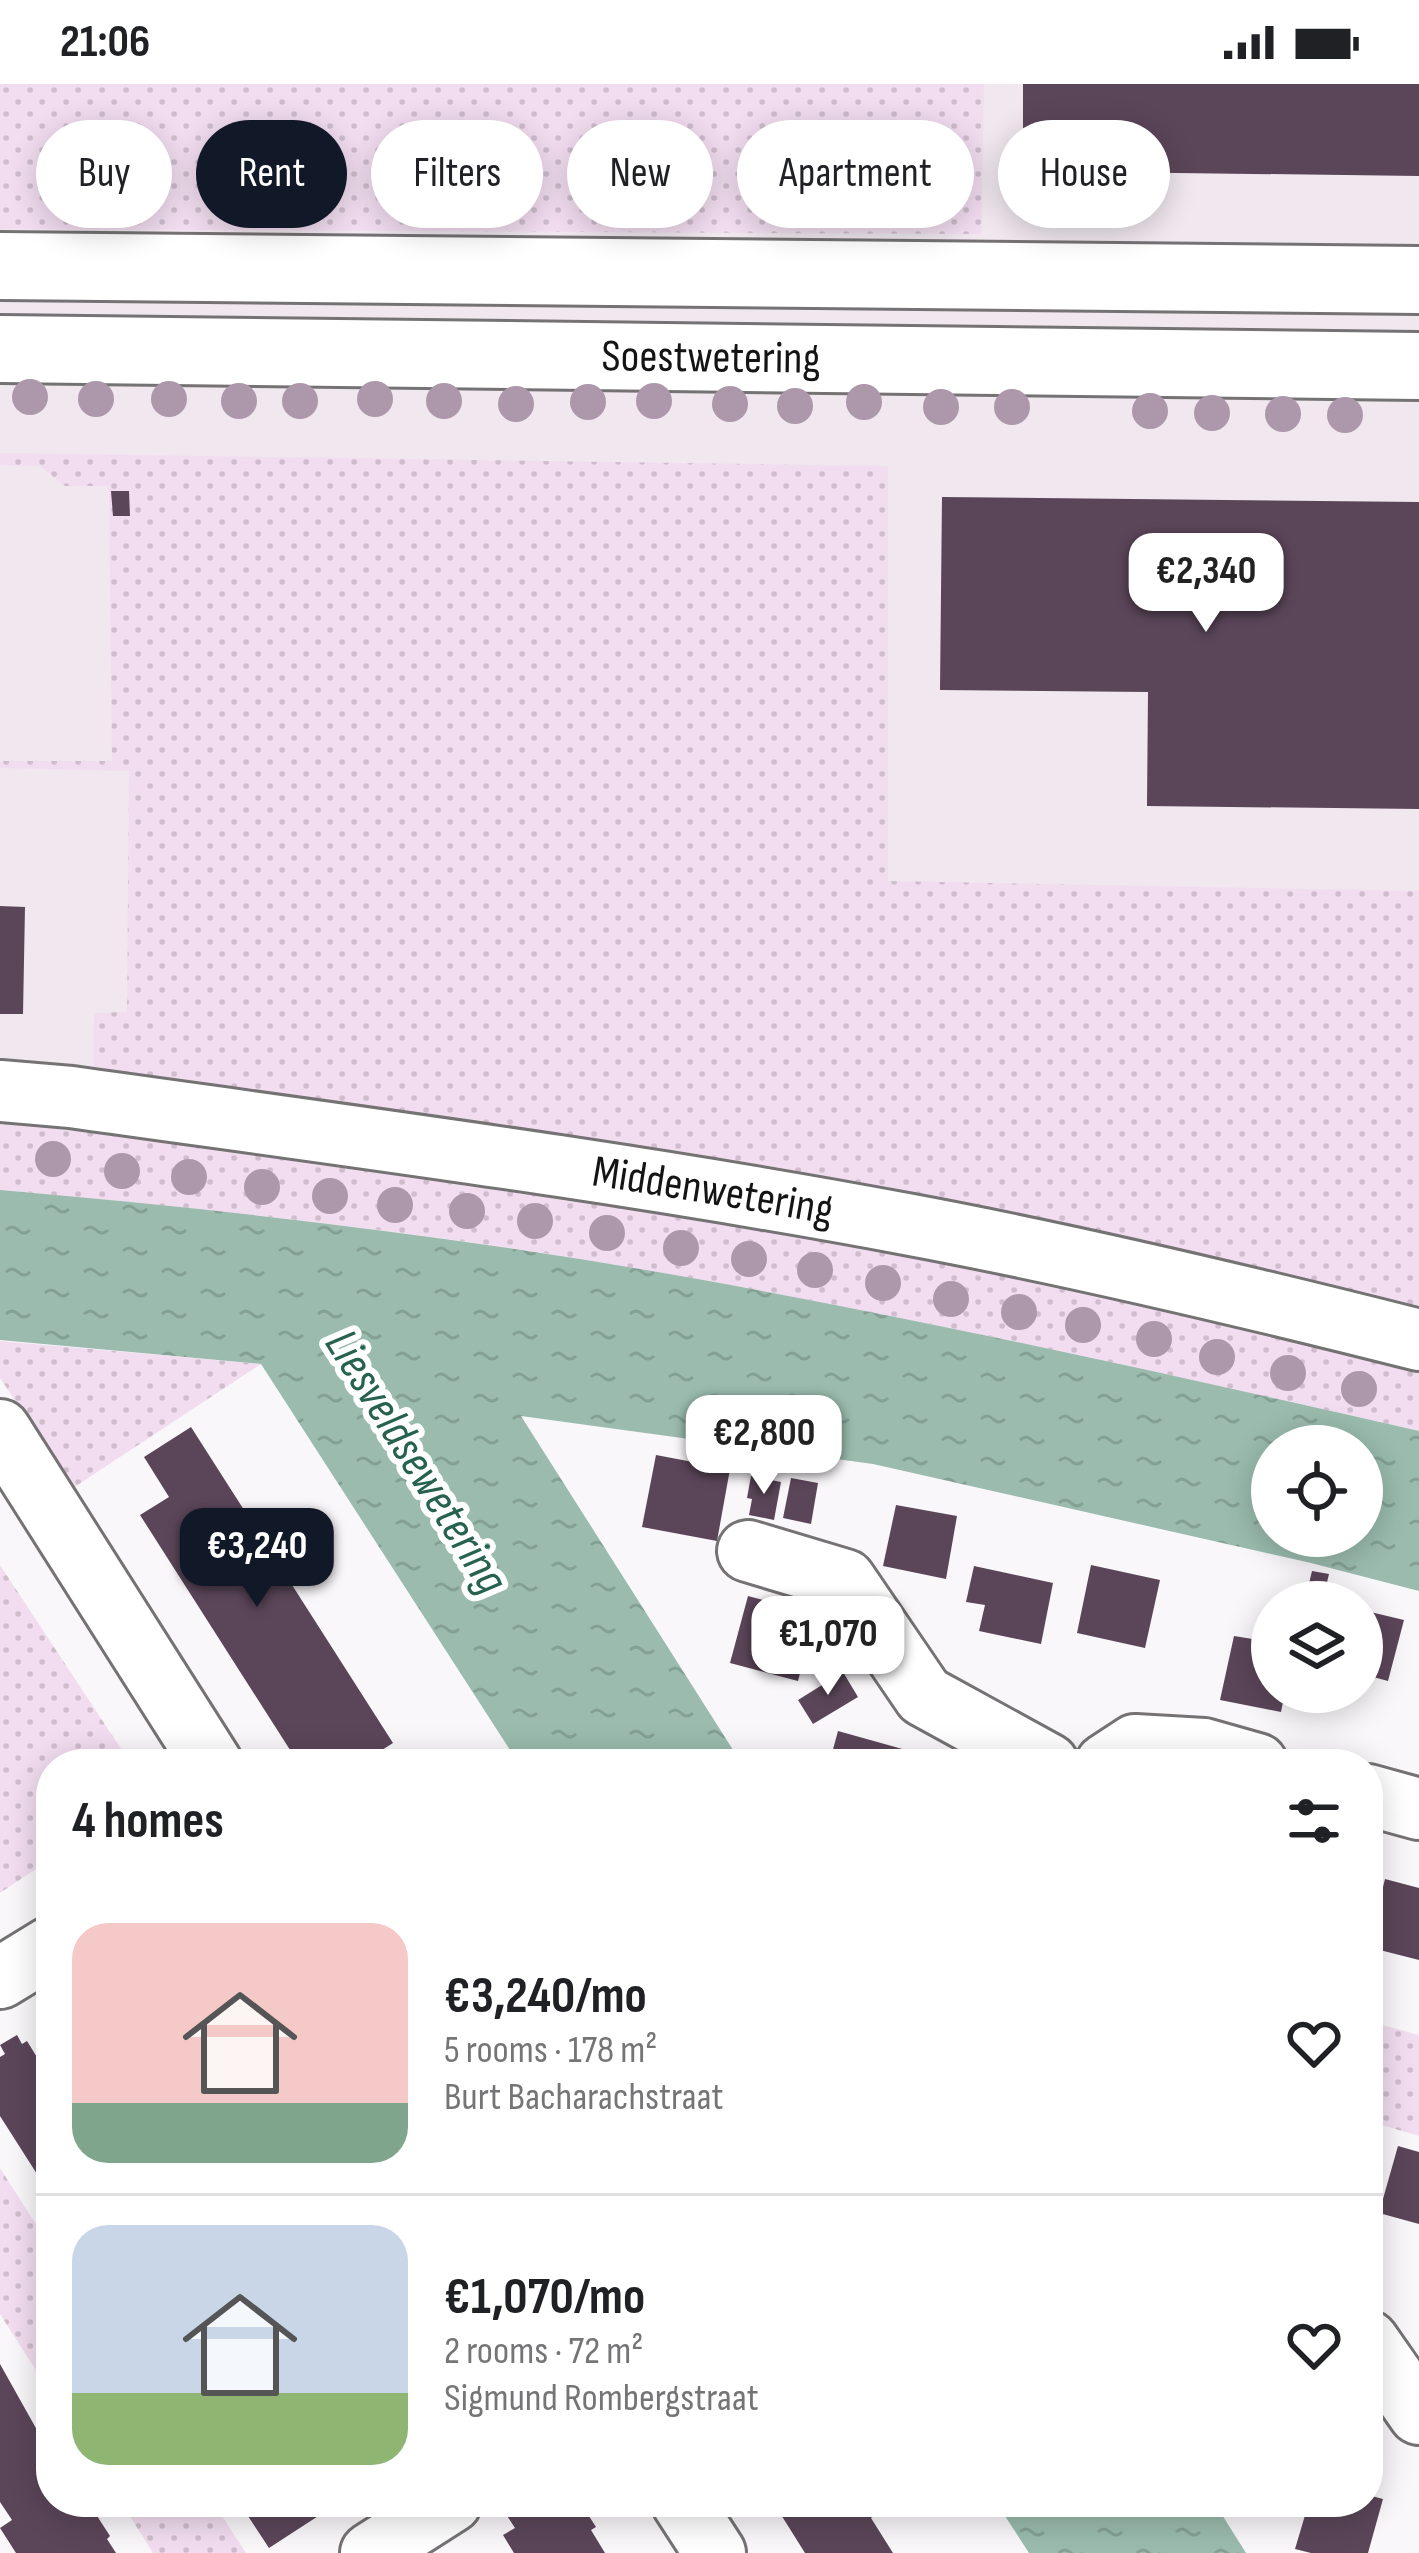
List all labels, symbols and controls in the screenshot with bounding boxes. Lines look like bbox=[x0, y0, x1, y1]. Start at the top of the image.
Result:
text: 21:06 bbox=[60, 15, 150, 70]
chip: Buy bbox=[36, 120, 172, 228]
chip: Rent bbox=[196, 120, 347, 228]
chip: Filters bbox=[371, 120, 543, 228]
chip: New bbox=[567, 120, 713, 228]
chip: Apartment bbox=[737, 120, 974, 228]
chip: House bbox=[998, 120, 1170, 228]
street label: Soestwetering bbox=[601, 329, 821, 386]
pin: €2,340 bbox=[1108, 533, 1304, 635]
text: €2,340 bbox=[1156, 548, 1256, 595]
street label: Middenwetering bbox=[589, 1144, 838, 1238]
water label: Liesveldsewetering bbox=[312, 1320, 520, 1605]
pin: €2,800 bbox=[666, 1395, 862, 1497]
text: €2,800 bbox=[713, 1410, 815, 1457]
map controls bbox=[1251, 1425, 1383, 1713]
button: locate bbox=[1251, 1425, 1383, 1557]
pin: €3,240 bbox=[159, 1508, 355, 1610]
text: €3,240 bbox=[207, 1523, 307, 1570]
button: layers bbox=[1251, 1581, 1383, 1713]
pin: €1,070 bbox=[730, 1596, 926, 1698]
text: €1,070 bbox=[778, 1611, 878, 1658]
icon: filters bbox=[1281, 1788, 1347, 1854]
text: 4 homes bbox=[72, 1791, 224, 1852]
text: €3,240/mo bbox=[444, 1966, 647, 2027]
icon: home bbox=[168, 1971, 312, 2115]
icon: heart bbox=[1281, 2010, 1347, 2076]
text: 5 rooms · 178 m² bbox=[444, 2027, 657, 2074]
text: Burt Bacharachstraat bbox=[444, 2074, 723, 2121]
text: €1,070/mo bbox=[444, 2267, 645, 2328]
icon: home bbox=[168, 2273, 312, 2417]
icon: heart bbox=[1281, 2312, 1347, 2378]
text: 2 rooms · 72 m² bbox=[444, 2328, 643, 2375]
text: Sigmund Rombergstraat bbox=[444, 2375, 759, 2422]

